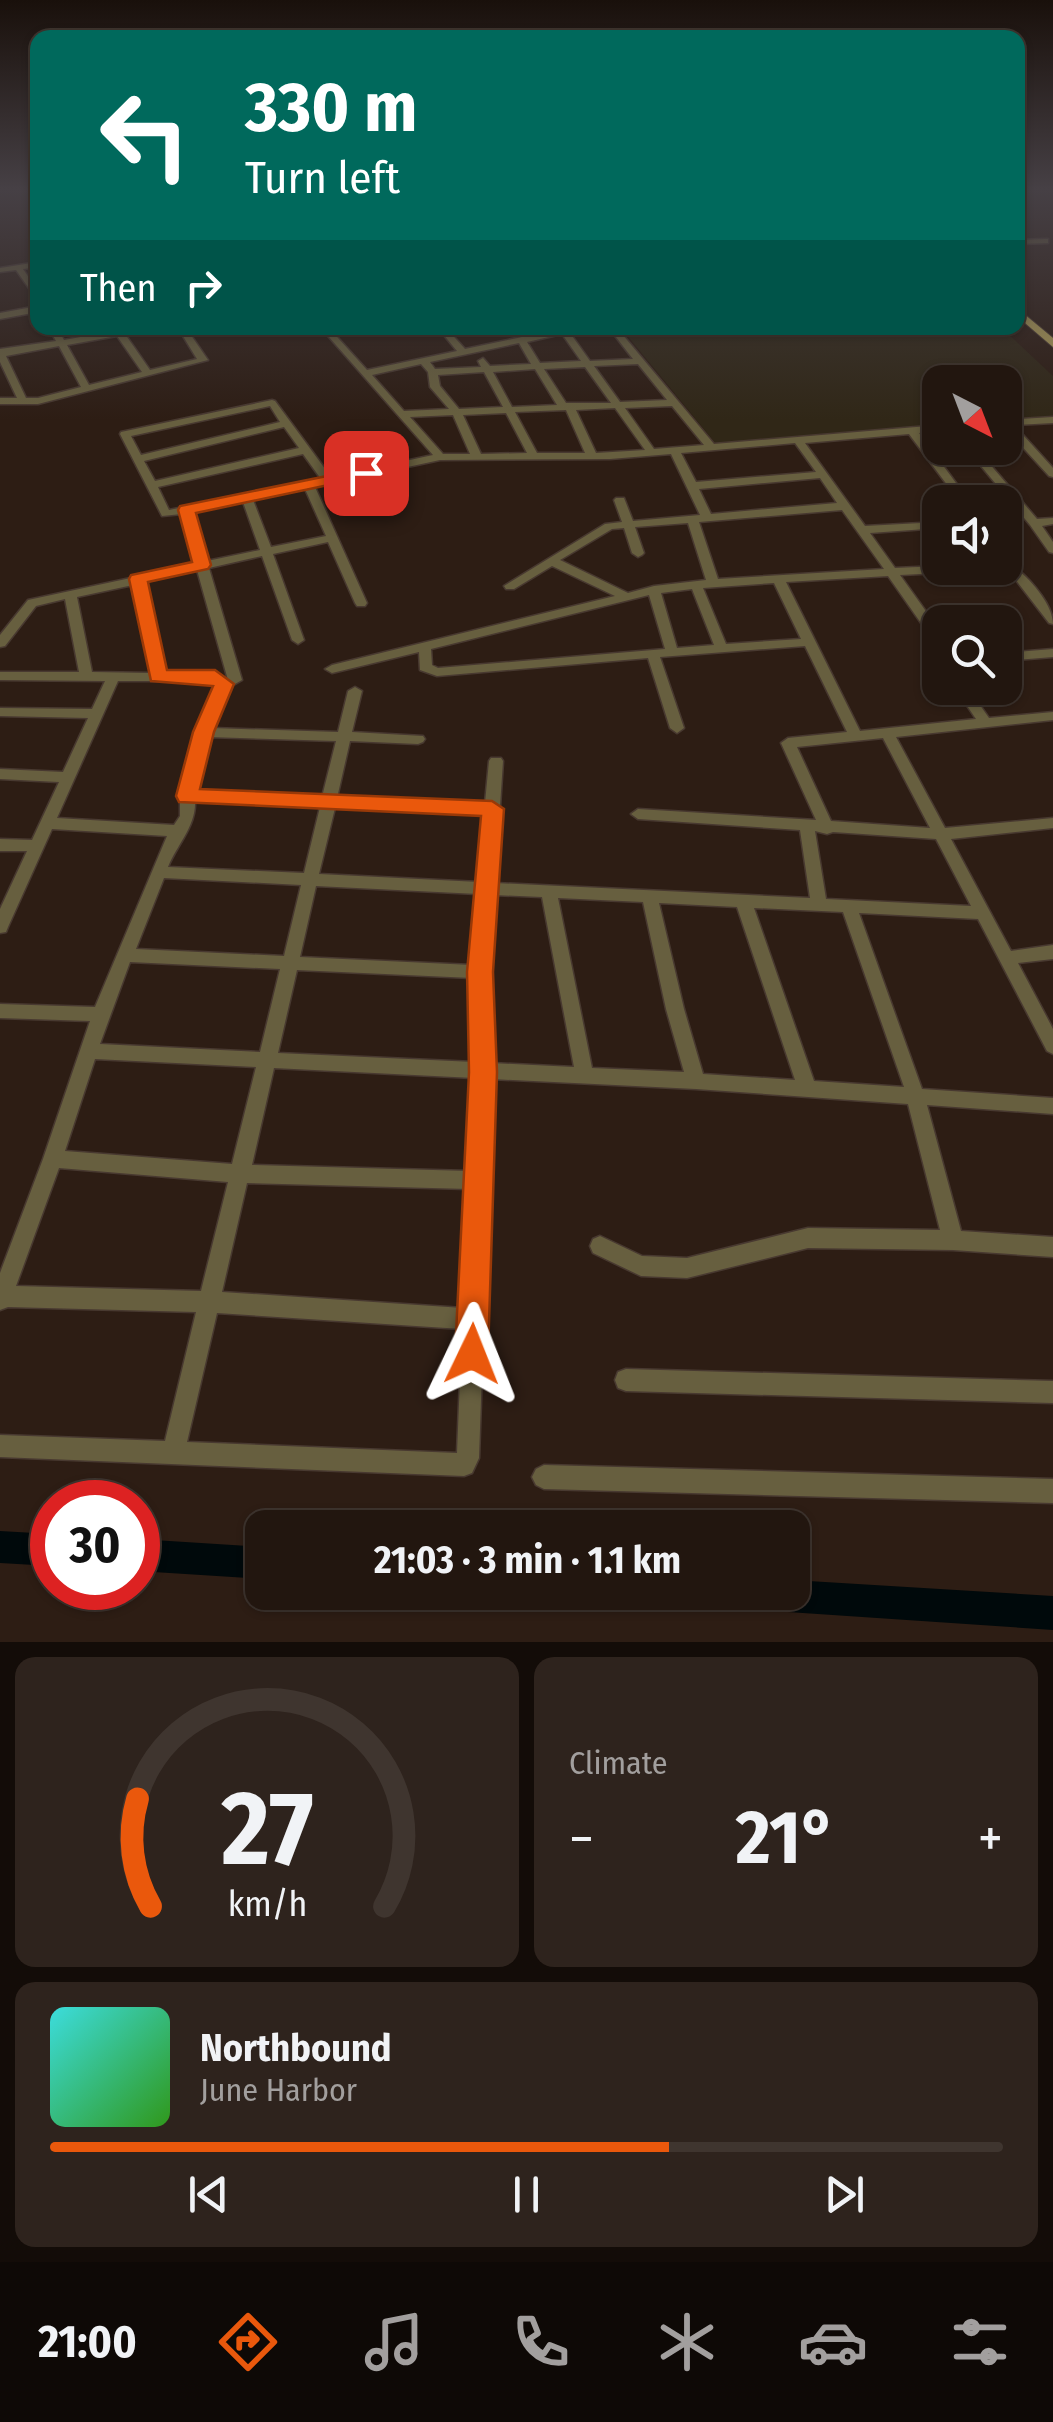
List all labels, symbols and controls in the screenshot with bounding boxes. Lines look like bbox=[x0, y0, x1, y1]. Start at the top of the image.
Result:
text: 330 m bbox=[245, 66, 417, 150]
icon: left bbox=[80, 70, 210, 200]
text: Turn left bbox=[245, 151, 400, 205]
icon: right bbox=[176, 260, 231, 315]
text: Then bbox=[80, 265, 156, 311]
north arrow bbox=[922, 365, 1022, 465]
map controls bbox=[922, 365, 1022, 705]
pin bbox=[324, 431, 409, 516]
icon: arrive bbox=[339, 446, 394, 501]
button: sound bbox=[922, 485, 1022, 585]
button: search bbox=[922, 605, 1022, 705]
position arrow bbox=[420, 1302, 524, 1406]
speed limit sign: 30 bbox=[30, 1480, 160, 1610]
text: 21:03 · 3 min · 1.1 km bbox=[374, 1537, 681, 1583]
text: Climate bbox=[569, 1744, 668, 1782]
text: 27 bbox=[220, 1767, 313, 1892]
text: 21° bbox=[736, 1793, 836, 1883]
text: − bbox=[569, 1806, 594, 1872]
text: + bbox=[978, 1806, 1003, 1872]
text: km/h bbox=[227, 1883, 307, 1925]
text: Northbound bbox=[200, 2025, 392, 2071]
text: June Harbor bbox=[200, 2071, 357, 2109]
icon: previous bbox=[181, 2167, 236, 2222]
icon: pause bbox=[499, 2167, 554, 2222]
icon: next bbox=[817, 2167, 872, 2222]
icon: directions bbox=[213, 2307, 283, 2377]
icon: music bbox=[359, 2307, 429, 2377]
icon: phone bbox=[506, 2307, 576, 2377]
icon: climate bbox=[652, 2307, 722, 2377]
icon: car bbox=[798, 2307, 868, 2377]
icon: filters bbox=[945, 2307, 1015, 2377]
text: 21:00 bbox=[38, 2315, 137, 2369]

